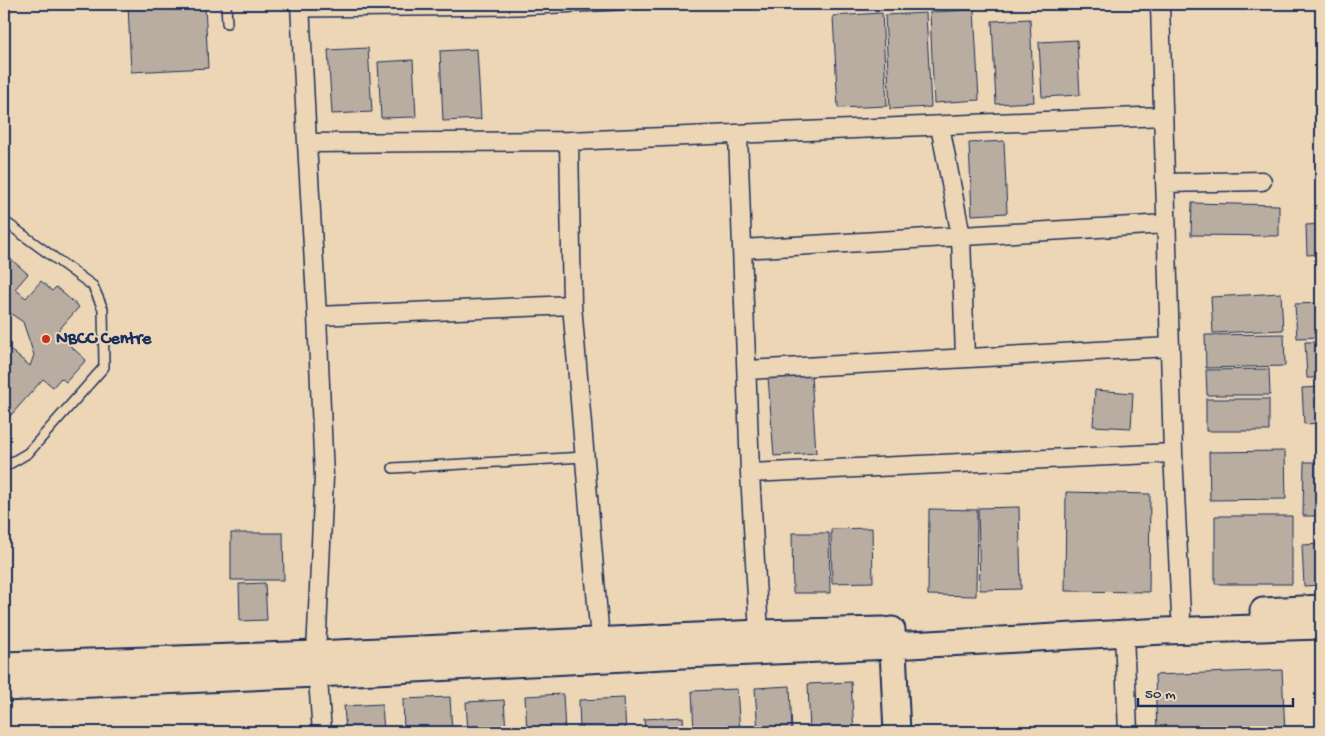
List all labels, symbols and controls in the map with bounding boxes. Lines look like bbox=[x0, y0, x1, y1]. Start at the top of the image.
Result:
place label: NBCC Centre bbox=[56, 329, 152, 350]
marker: NBCC Centre bbox=[40, 333, 52, 345]
scale bar bbox=[1138, 676, 1292, 708]
text: 50 m bbox=[1145, 686, 1176, 704]

